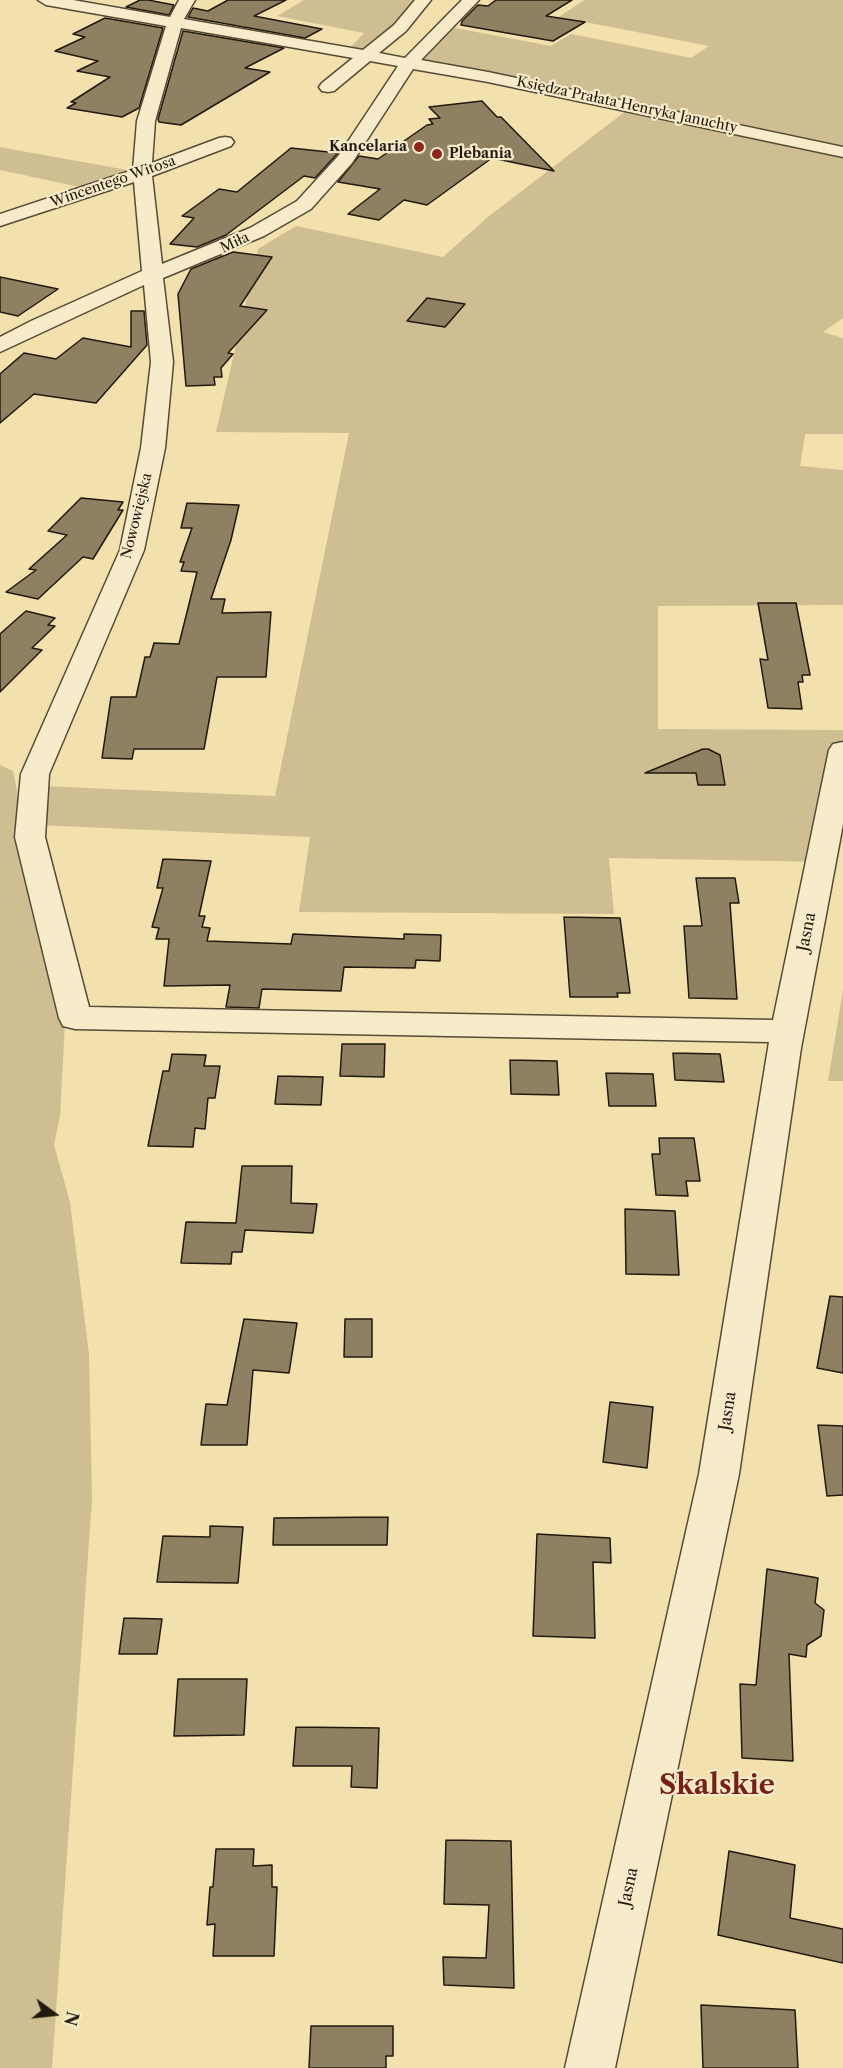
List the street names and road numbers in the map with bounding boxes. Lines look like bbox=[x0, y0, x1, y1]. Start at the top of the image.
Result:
street label: Księdza Prałata Henryka Januchty bbox=[515, 73, 739, 137]
street label: Wincentego Witosa bbox=[48, 153, 178, 211]
street label: Miła bbox=[218, 229, 252, 257]
street label: Nowowiejska bbox=[118, 471, 156, 561]
street label: Jasna bbox=[794, 911, 820, 953]
street label: Jasna bbox=[715, 1390, 741, 1432]
street label: Jasna bbox=[616, 1866, 642, 1908]

